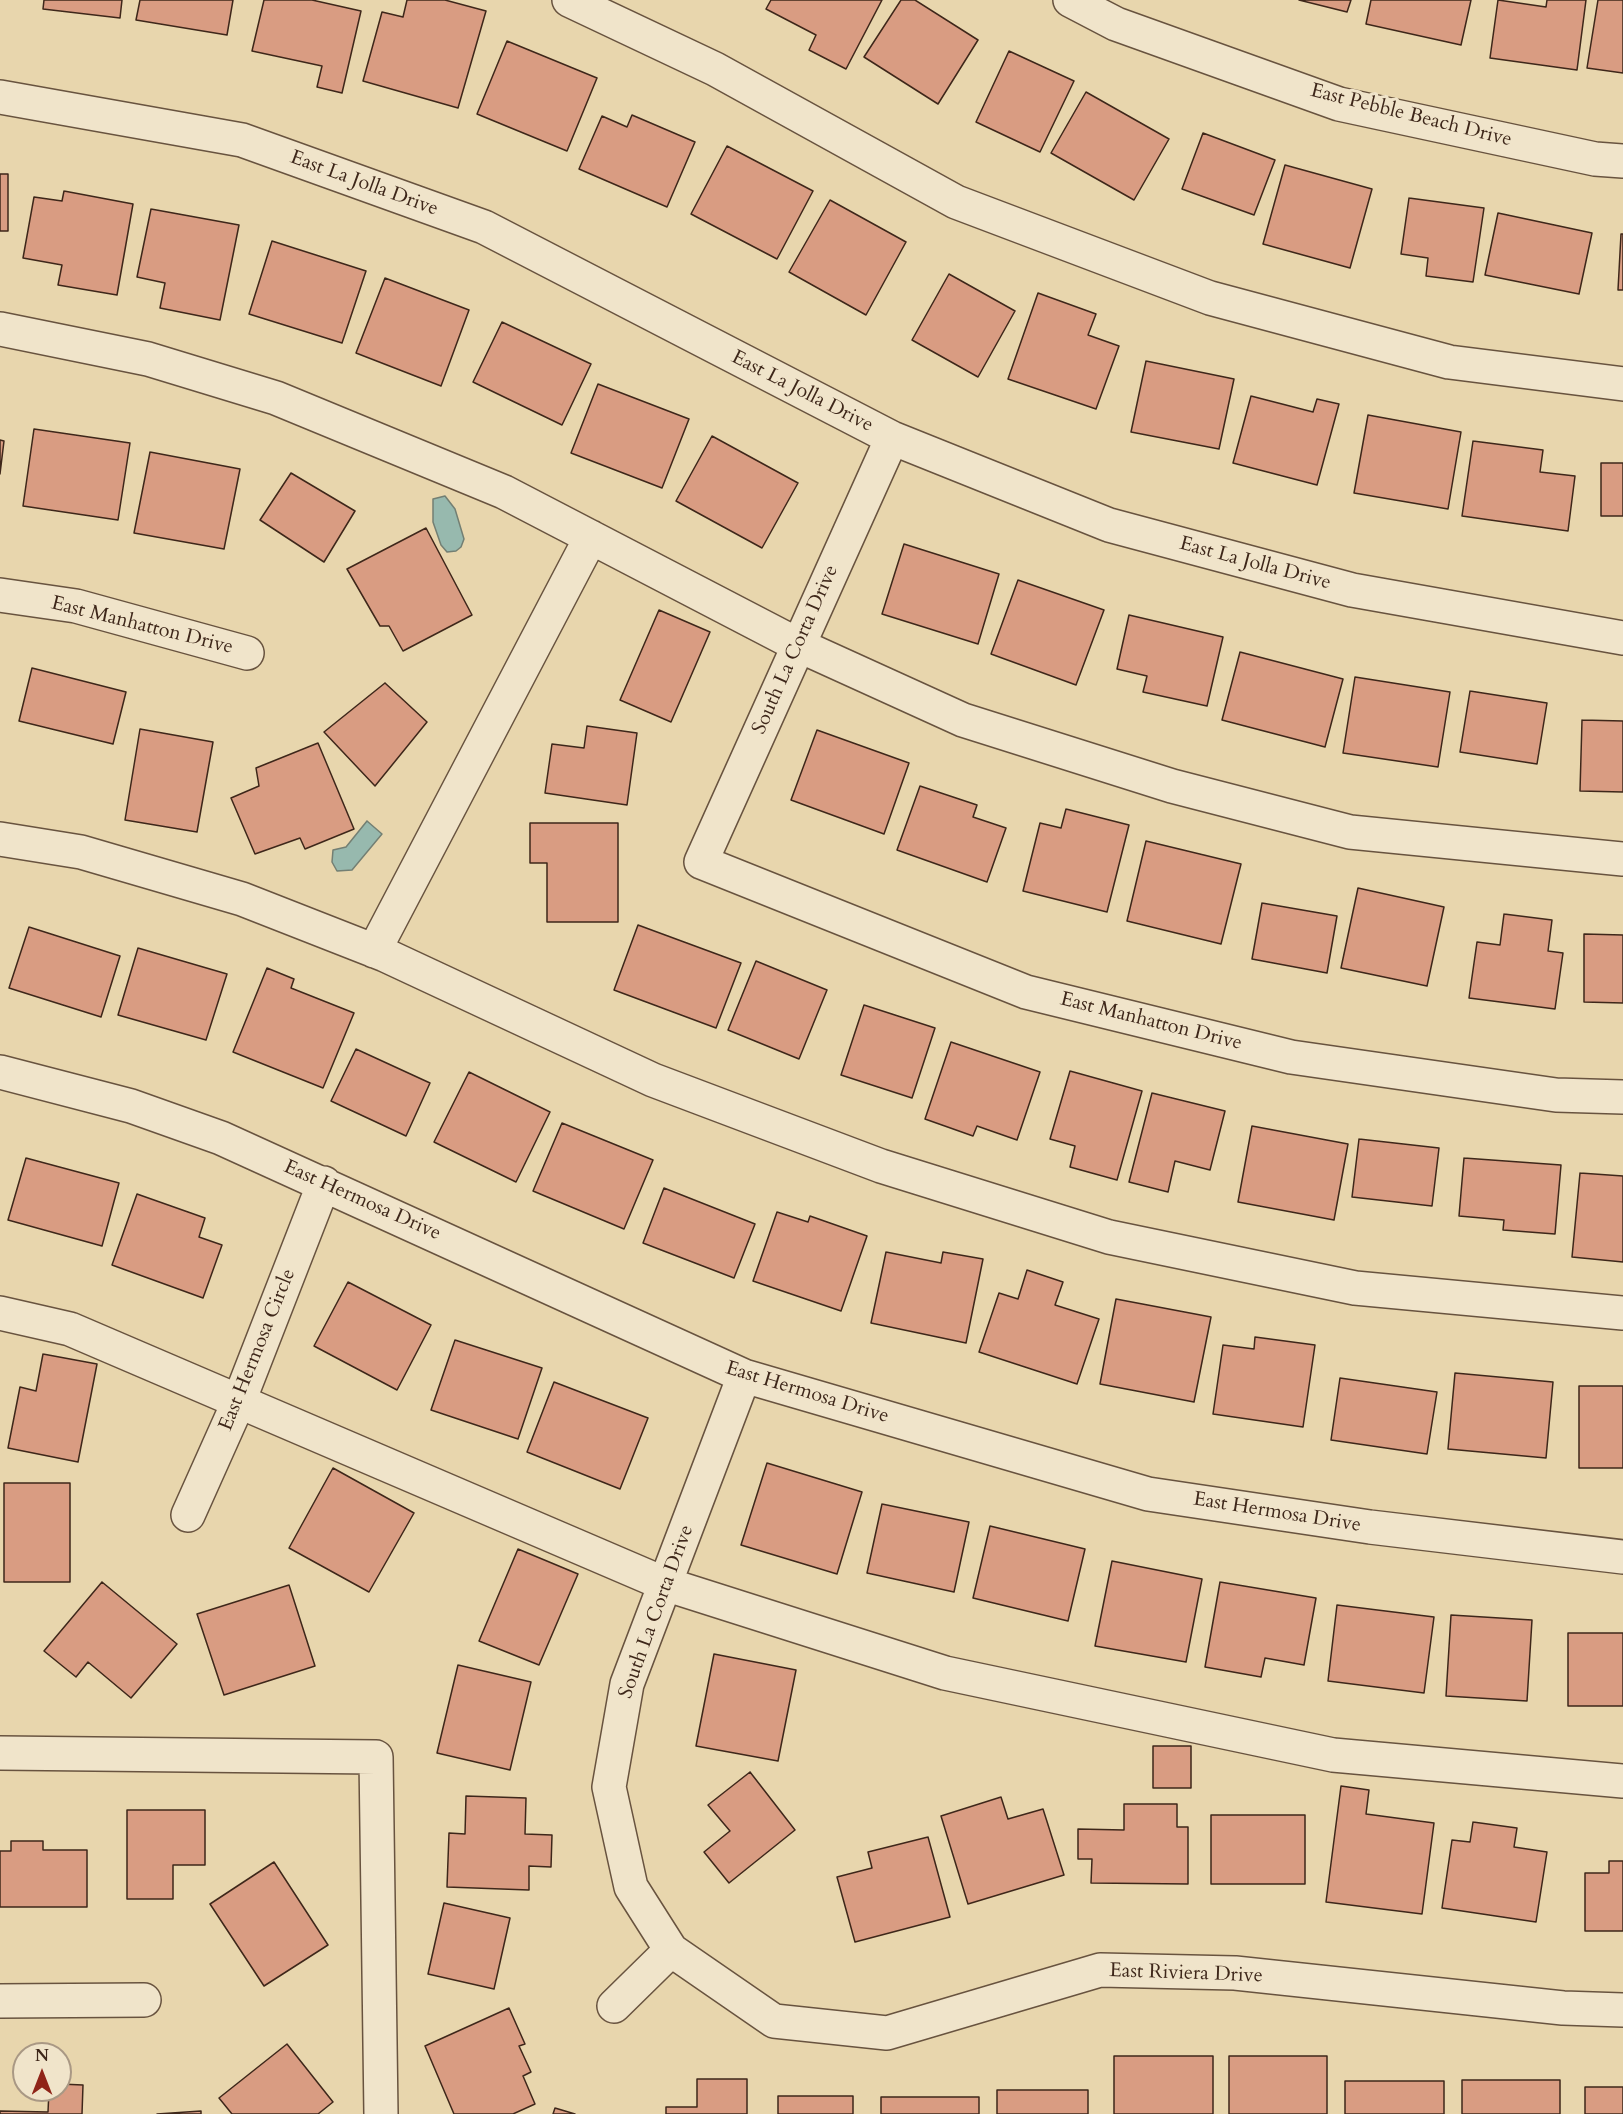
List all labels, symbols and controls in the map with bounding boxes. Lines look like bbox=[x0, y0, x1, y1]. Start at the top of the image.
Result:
street label: East Pebble Beach Drive bbox=[1308, 79, 1514, 153]
street label: East La Jolla Drive bbox=[287, 146, 441, 222]
street label: East La Jolla Drive bbox=[727, 346, 877, 438]
street label: East La Jolla Drive bbox=[1177, 532, 1333, 596]
street label: South La Corta Drive bbox=[748, 562, 844, 738]
street label: East Manhatton Drive bbox=[49, 592, 235, 660]
street label: East Manhatton Drive bbox=[1058, 988, 1244, 1056]
street label: East Hermosa Drive bbox=[280, 1156, 444, 1246]
street label: East Hermosa Circle bbox=[215, 1266, 301, 1434]
street label: East Hermosa Drive bbox=[723, 1357, 891, 1429]
street label: East Hermosa Drive bbox=[1192, 1488, 1362, 1538]
street label: South La Corta Drive bbox=[614, 1522, 700, 1702]
street label: East Riviera Drive bbox=[1109, 1959, 1263, 1989]
north arrow bbox=[12, 2042, 72, 2102]
text: N bbox=[35, 2045, 49, 2067]

